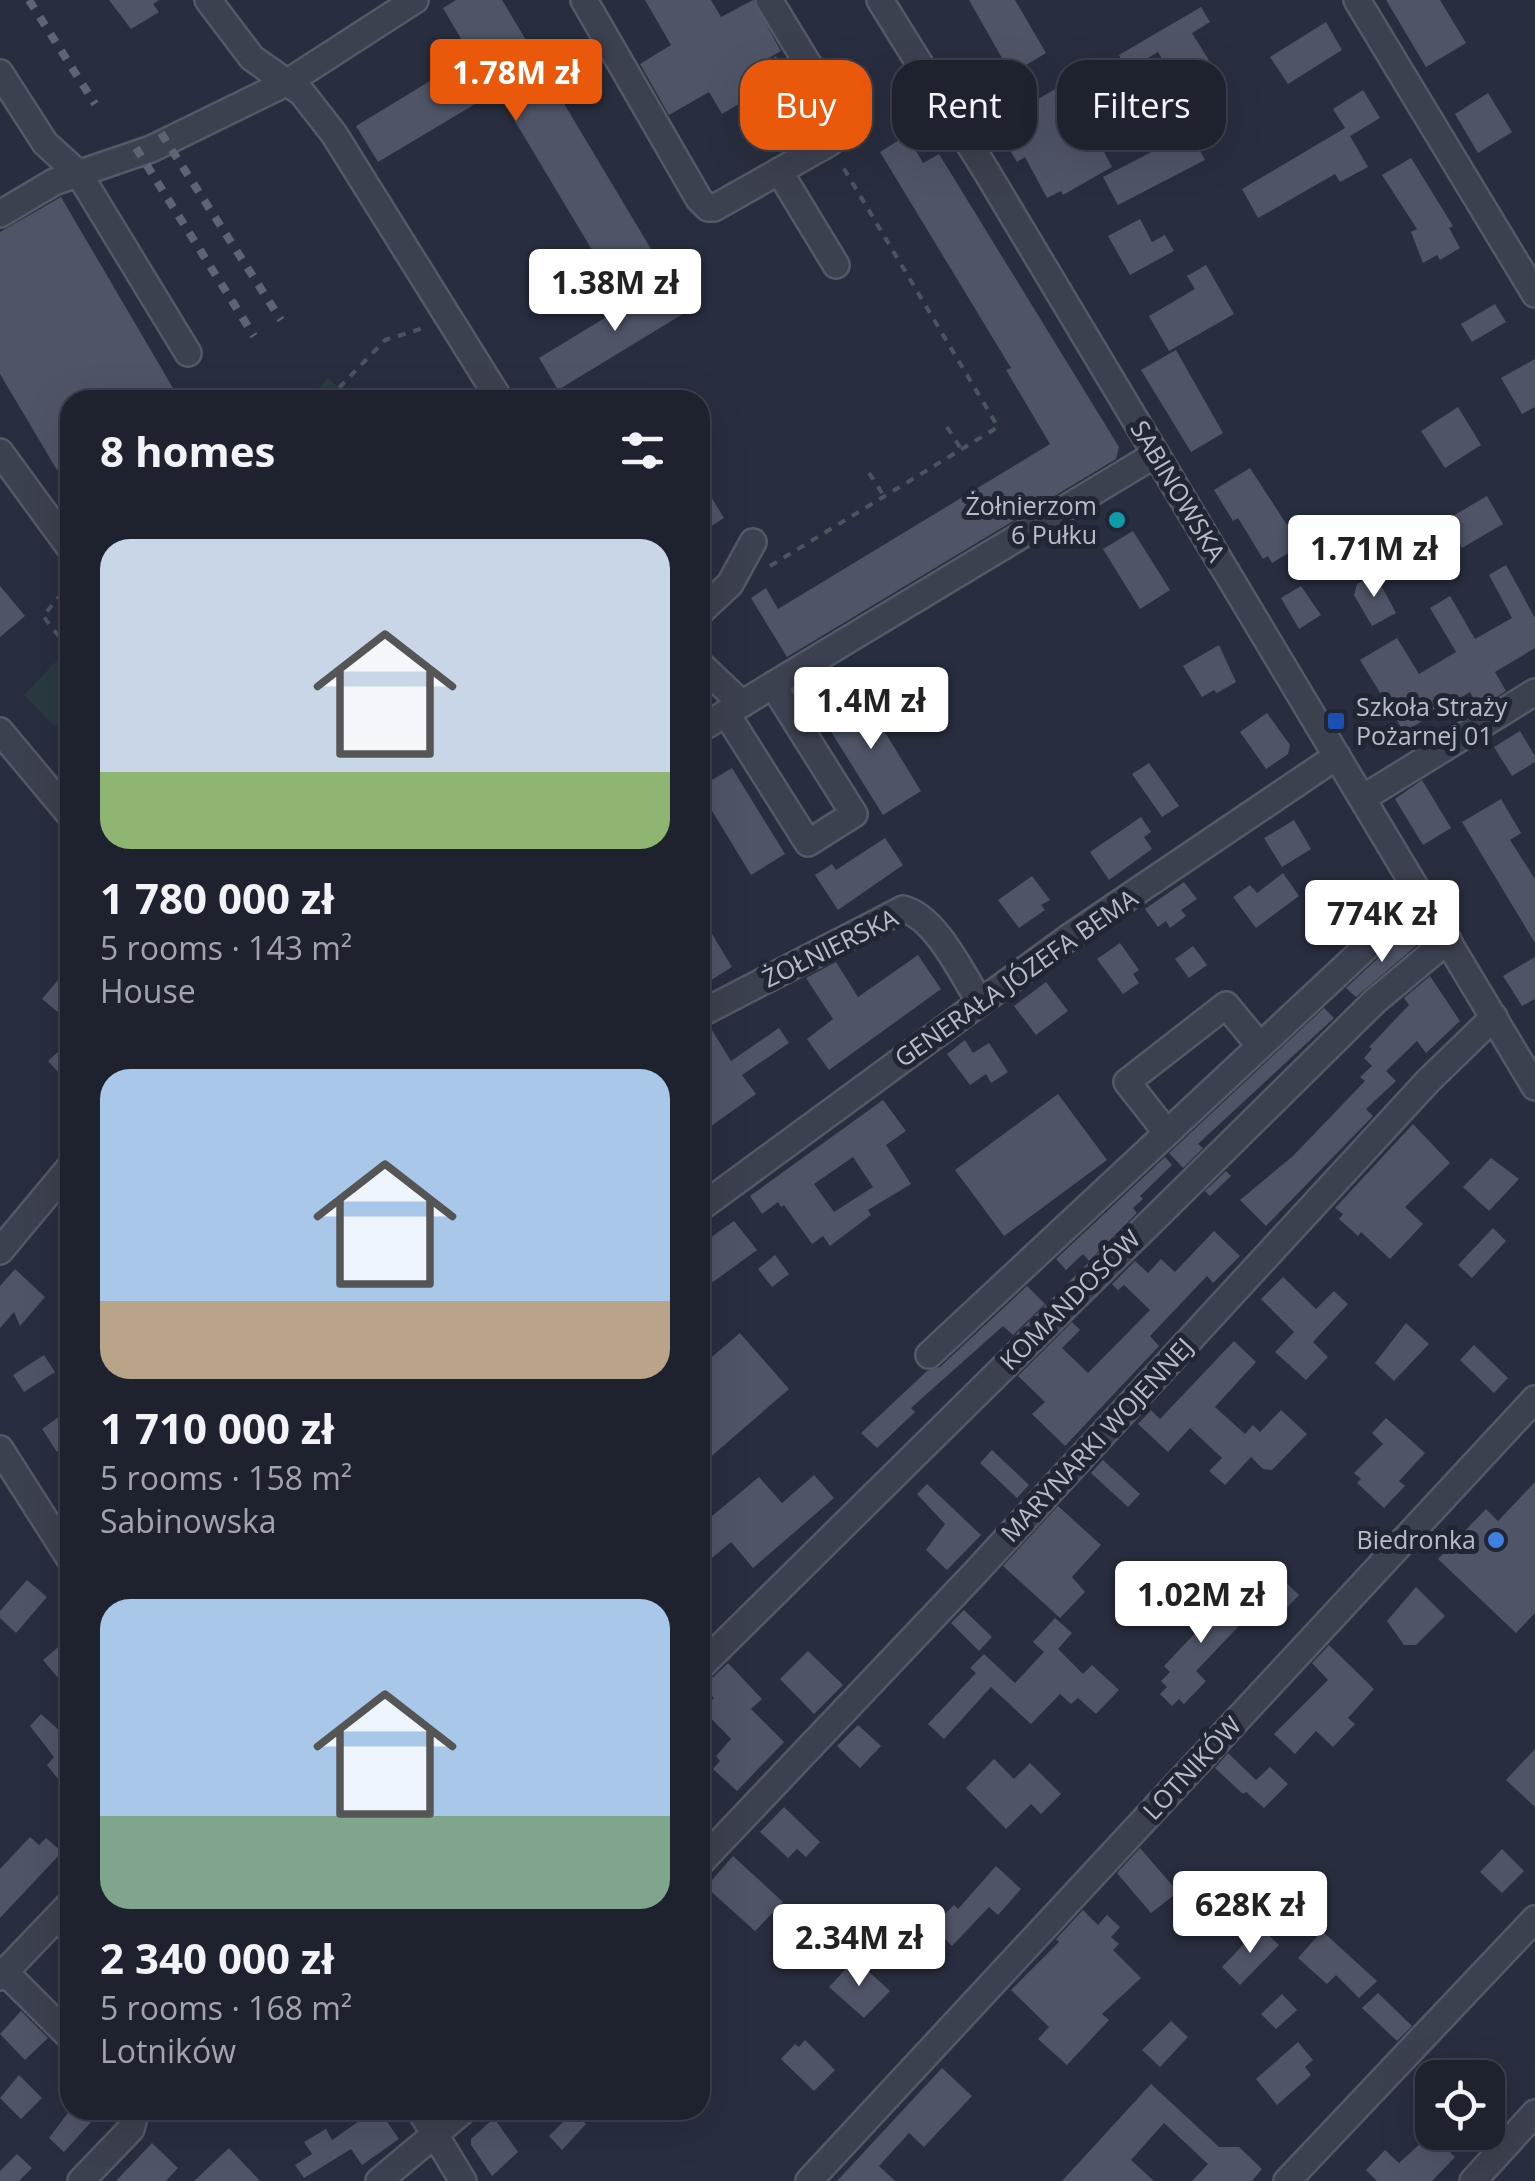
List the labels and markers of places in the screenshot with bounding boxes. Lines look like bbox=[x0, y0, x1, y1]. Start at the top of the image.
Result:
pin: 1.78M zł bbox=[413, 39, 619, 124]
pin: 1.38M zł bbox=[512, 249, 718, 334]
place label: Żołnierzom 6 Pułku bbox=[966, 488, 1097, 551]
marker: Żołnierzom 6 Pułku bbox=[1106, 509, 1128, 531]
pin: 1.71M zł bbox=[1271, 515, 1477, 600]
pin: 1.4M zł bbox=[779, 667, 963, 752]
place label: Szkoła Straży Pożarnej 01 bbox=[1356, 689, 1508, 752]
marker: Szkoła Straży Pożarnej 01 bbox=[1325, 710, 1347, 732]
pin: 774K zł bbox=[1290, 880, 1474, 965]
place label: Biedronka bbox=[1357, 1522, 1476, 1556]
marker: Biedronka bbox=[1485, 1529, 1507, 1551]
pin: 1.02M zł bbox=[1098, 1561, 1304, 1646]
pin: 628K zł bbox=[1158, 1871, 1342, 1956]
pin: 2.34M zł bbox=[756, 1904, 962, 1989]

